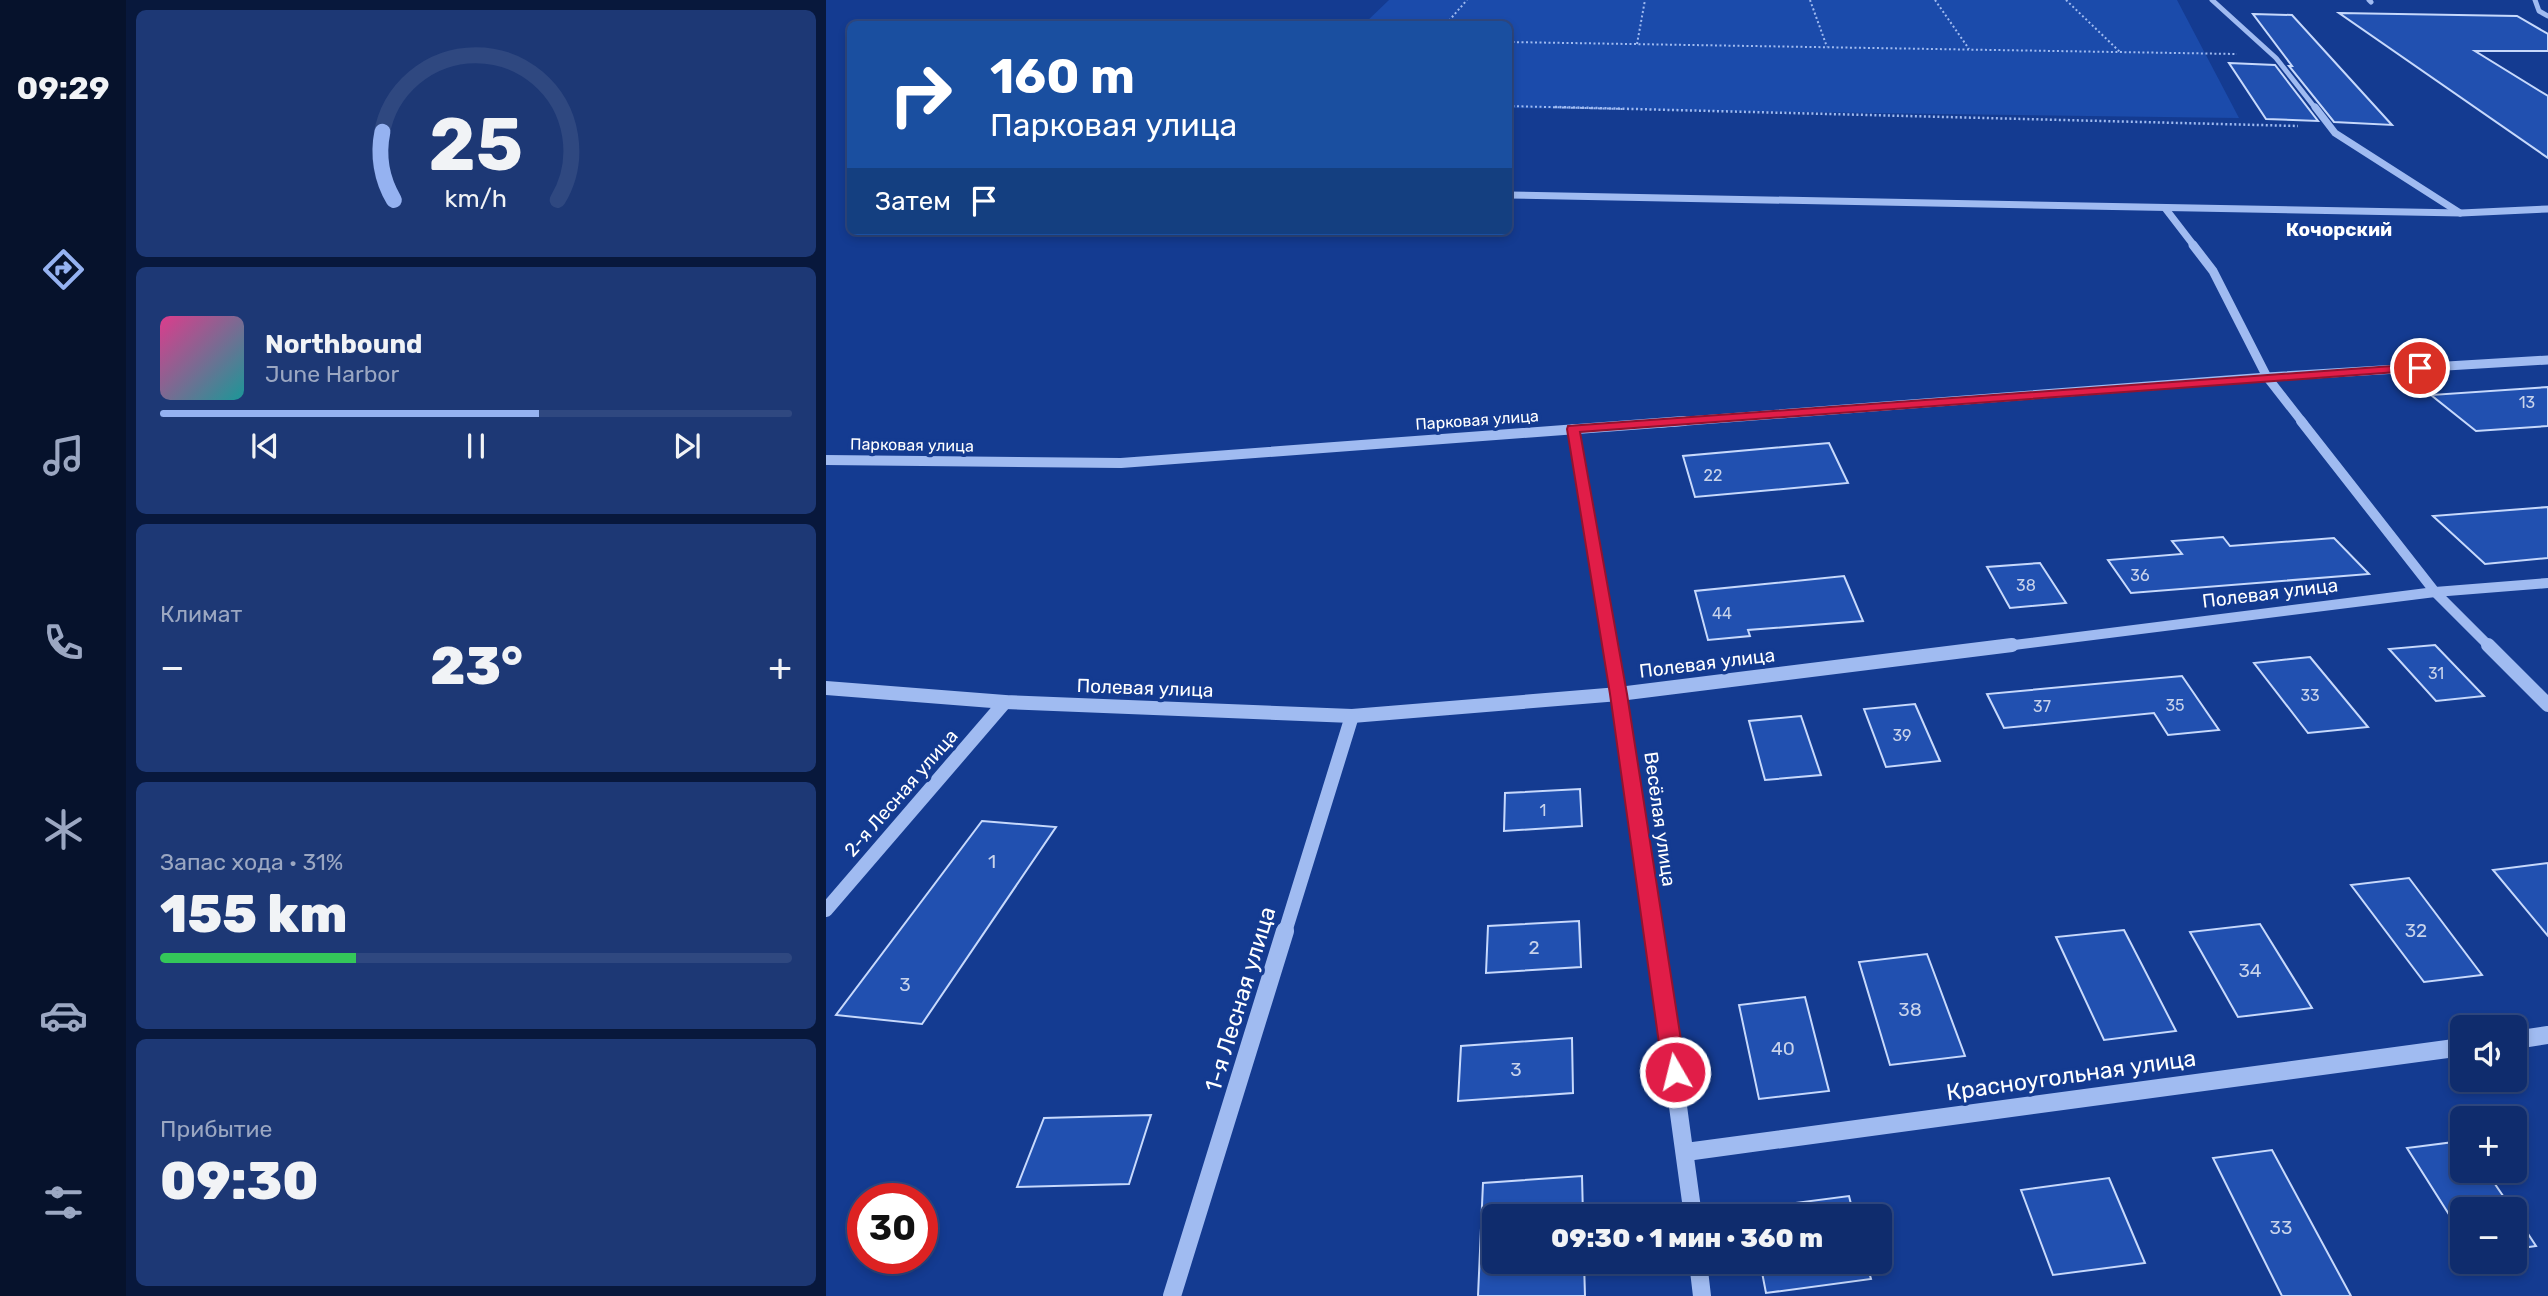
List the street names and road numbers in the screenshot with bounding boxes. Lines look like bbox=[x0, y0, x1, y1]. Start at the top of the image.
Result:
street label: Парковая улица bbox=[1415, 406, 1539, 434]
street label: Парковая улица bbox=[850, 434, 974, 456]
street label: Полевая улица bbox=[2201, 573, 2339, 613]
street label: Полевая улица bbox=[1638, 643, 1776, 683]
street label: Полевая улица bbox=[1076, 674, 1214, 702]
street label: 2-я Лесная улица bbox=[839, 725, 963, 861]
street label: Весёлая улица bbox=[1639, 750, 1681, 888]
street label: 1-я Лесная улица bbox=[1199, 903, 1281, 1095]
street label: Красноугольная улица bbox=[1944, 1044, 2198, 1106]

